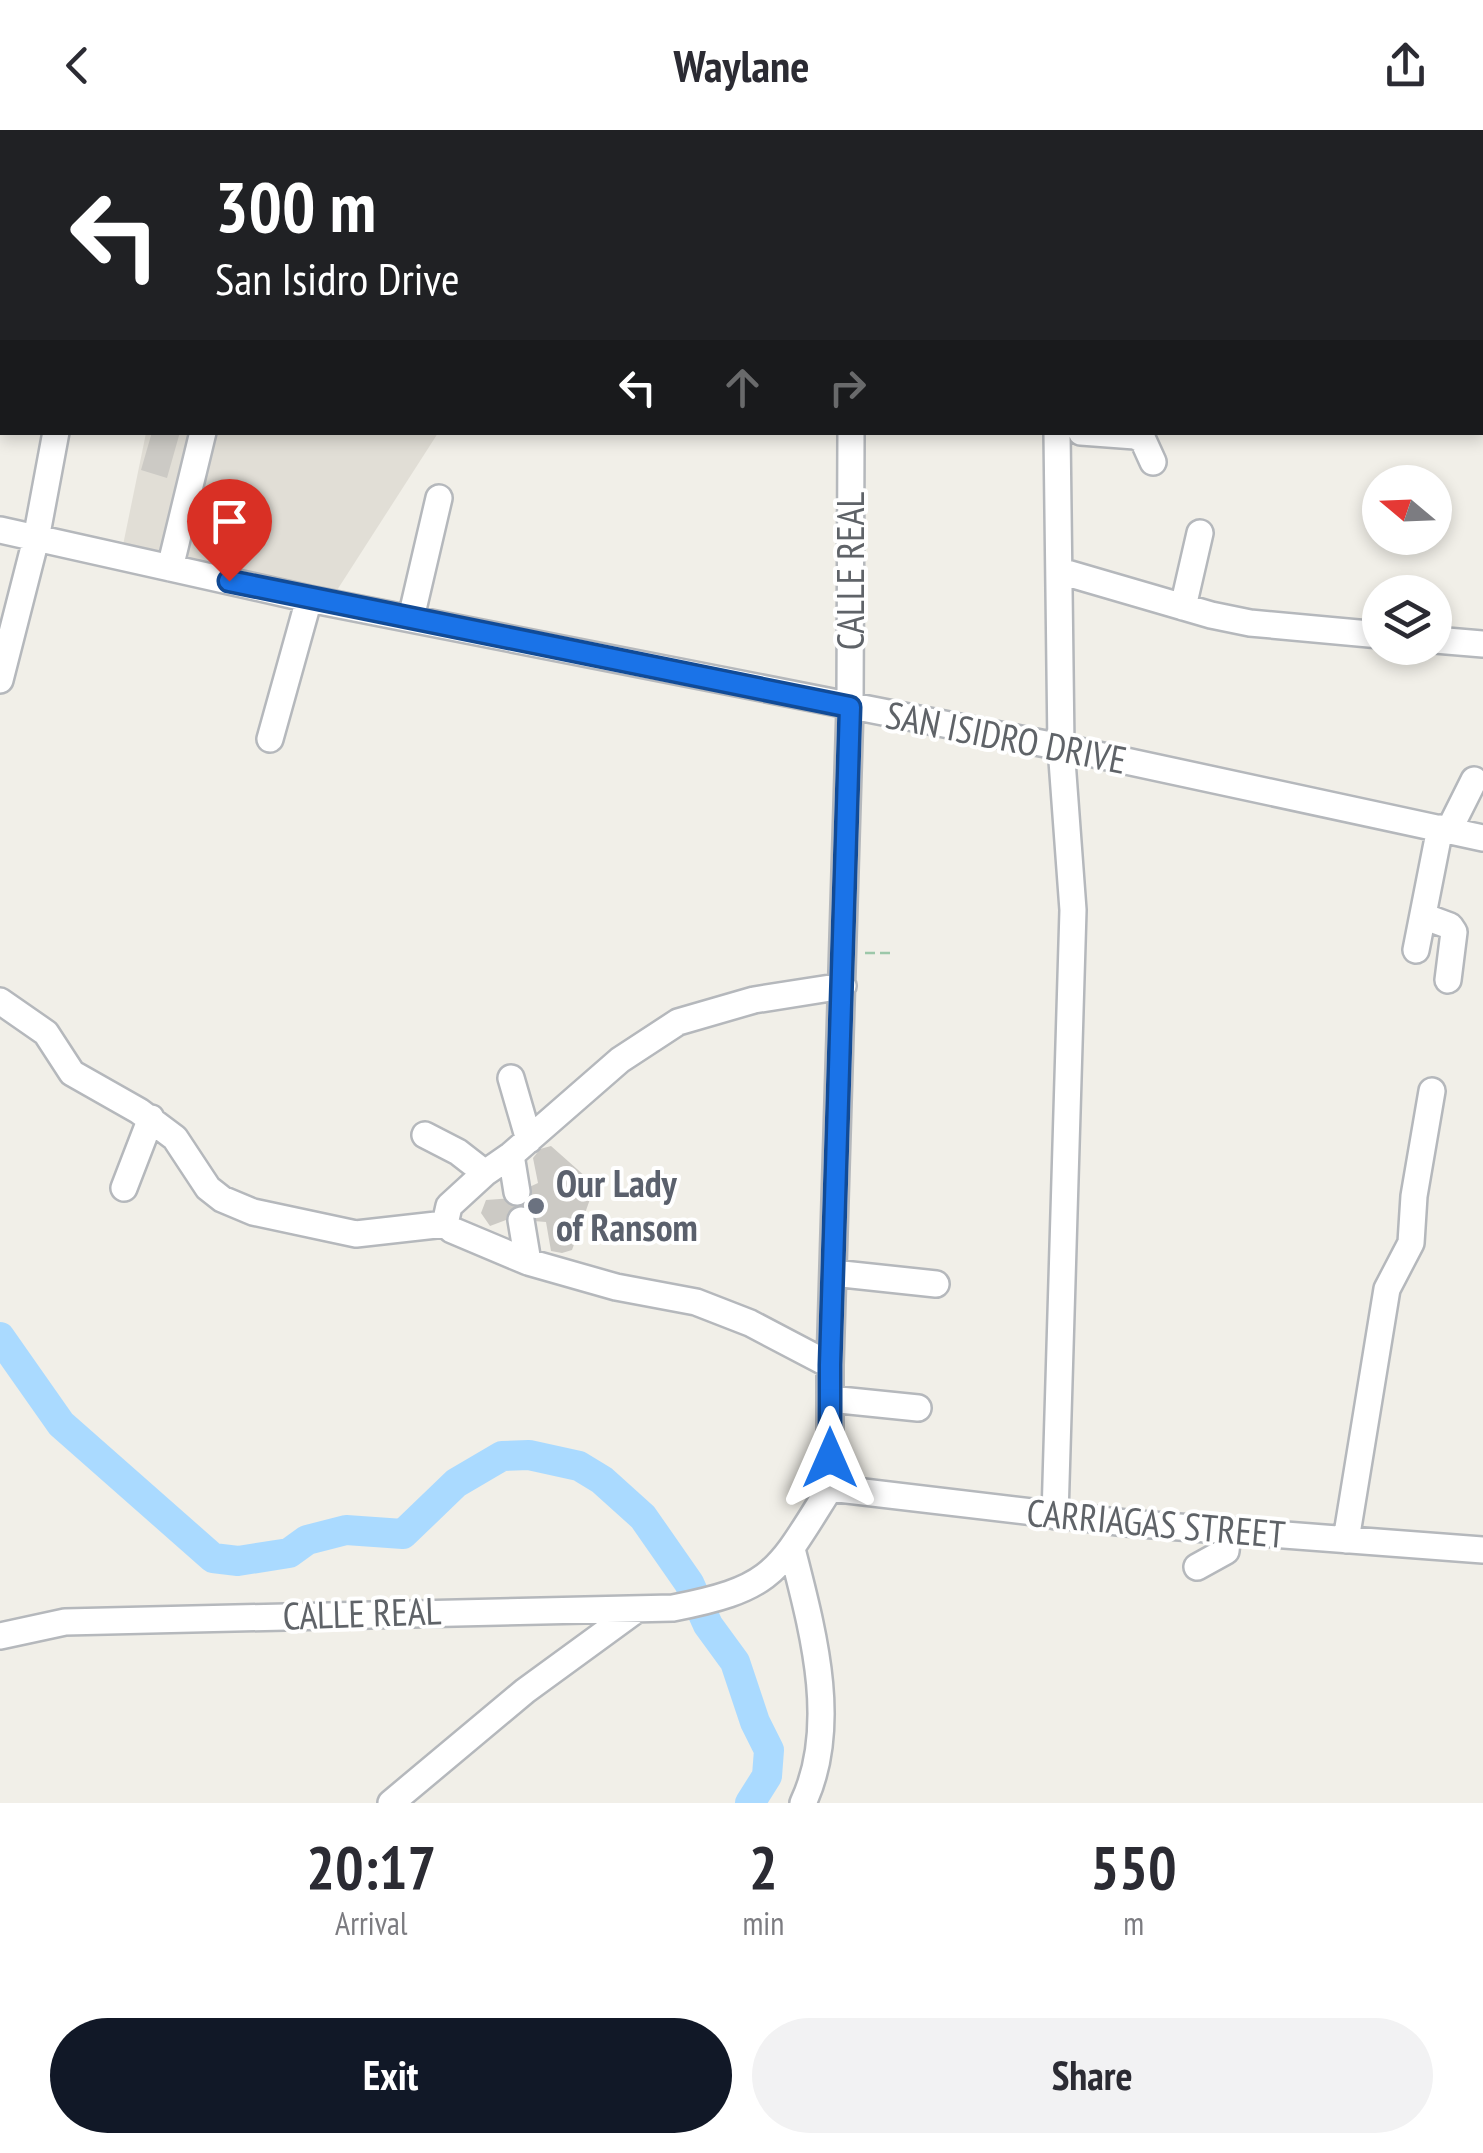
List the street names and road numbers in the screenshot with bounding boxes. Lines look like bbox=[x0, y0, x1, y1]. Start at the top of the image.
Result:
street label: CALLE REAL bbox=[825, 491, 874, 650]
street label: SAN ISIDRO DRIVE bbox=[882, 689, 1131, 784]
street label: CARRIAGAS STREET bbox=[1025, 1487, 1287, 1558]
street label: CALLE REAL bbox=[282, 1585, 442, 1640]

